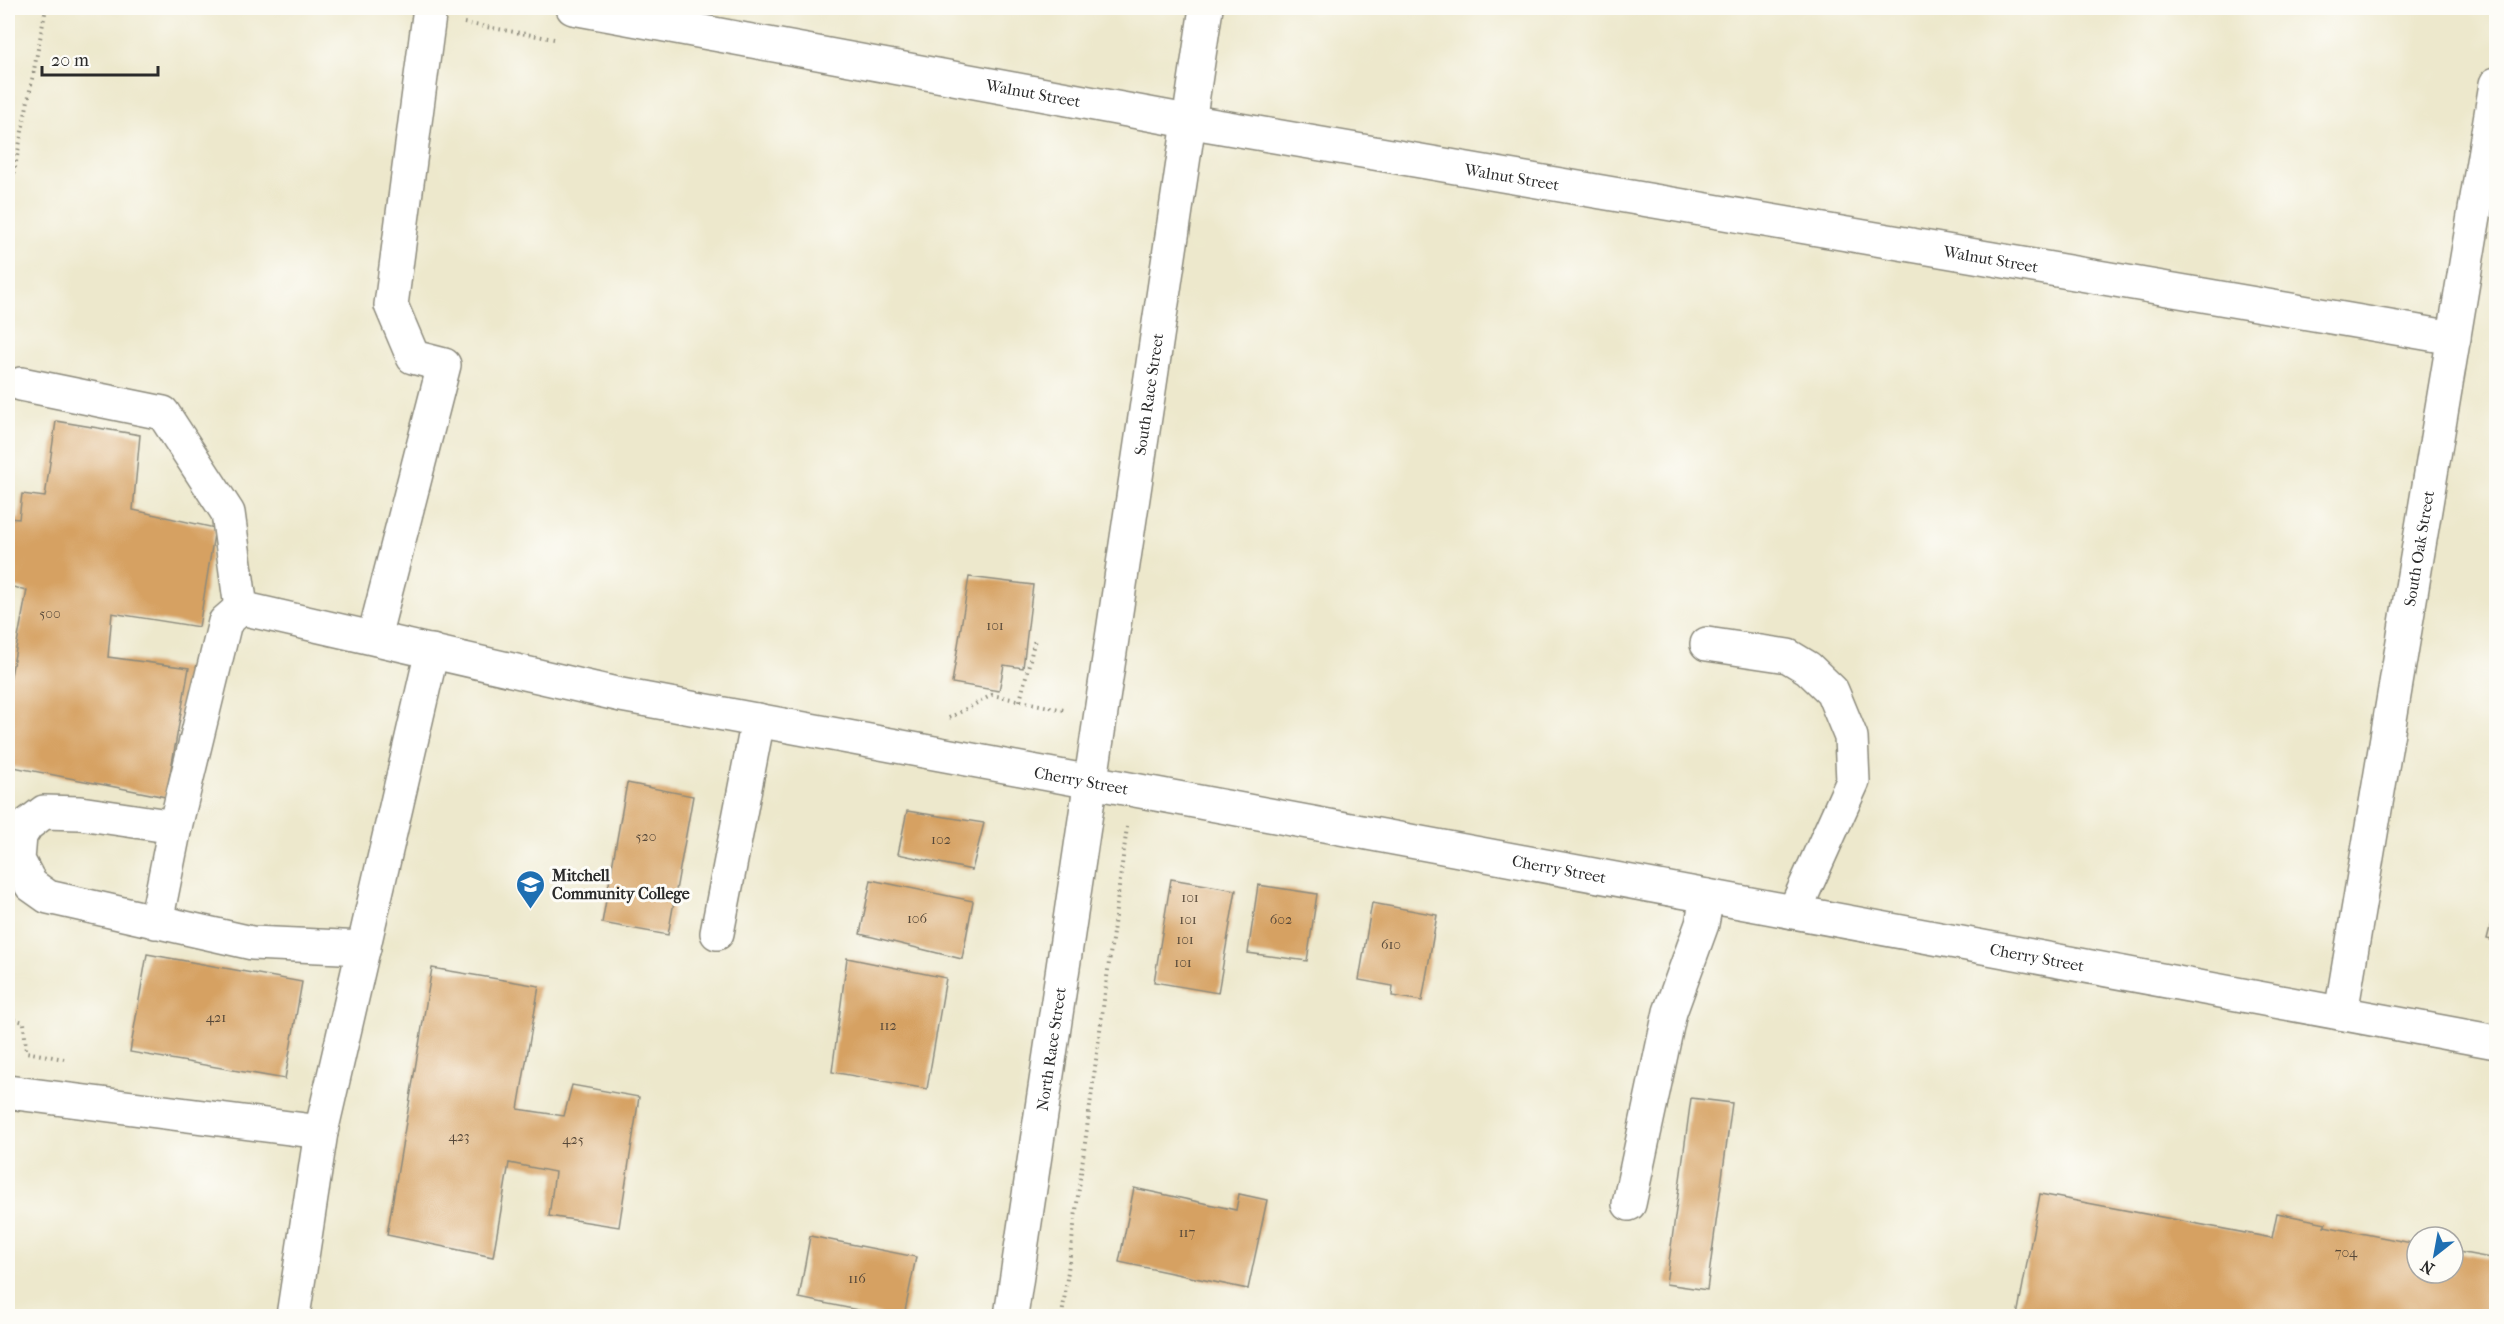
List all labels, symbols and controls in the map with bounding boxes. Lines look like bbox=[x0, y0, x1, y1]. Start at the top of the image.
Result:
scale bar bbox=[42, 39, 158, 77]
text: 20 m bbox=[51, 50, 89, 71]
street label: Walnut Street bbox=[983, 74, 1082, 111]
street label: Walnut Street bbox=[1462, 159, 1561, 194]
street label: Walnut Street bbox=[1941, 241, 2040, 276]
street label: South Race Street bbox=[1130, 332, 1167, 457]
street label: South Oak Street bbox=[2399, 489, 2438, 608]
house number: 500 bbox=[39, 605, 61, 622]
house number: 101 bbox=[986, 617, 1004, 634]
street label: Cherry Street bbox=[1033, 762, 1130, 798]
house number: 520 bbox=[636, 828, 656, 845]
house number: 102 bbox=[931, 831, 951, 848]
street label: Cherry Street bbox=[1510, 851, 1608, 887]
place label: Mitchell Community College bbox=[551, 866, 690, 904]
school or university icon: Mitchell Community College bbox=[515, 868, 547, 910]
house number: 101 bbox=[1181, 889, 1199, 906]
house number: 106 bbox=[907, 910, 928, 927]
house number: 101 bbox=[1179, 911, 1197, 928]
house number: 602 bbox=[1270, 911, 1292, 928]
house number: 101 bbox=[1176, 931, 1194, 948]
house number: 610 bbox=[1381, 936, 1401, 953]
street label: Cherry Street bbox=[1988, 939, 2086, 975]
house number: 101 bbox=[1174, 954, 1192, 971]
street label: North Race Street bbox=[1032, 986, 1069, 1112]
house number: 421 bbox=[206, 1009, 226, 1026]
house number: 112 bbox=[879, 1017, 897, 1034]
house number: 423 bbox=[448, 1128, 470, 1145]
house number: 425 bbox=[562, 1131, 584, 1148]
house number: 117 bbox=[1179, 1224, 1196, 1241]
north arrow bbox=[2405, 1225, 2465, 1285]
house number: 704 bbox=[2335, 1244, 2358, 1261]
text: N bbox=[2417, 1256, 2438, 1279]
house number: 116 bbox=[848, 1270, 866, 1287]

